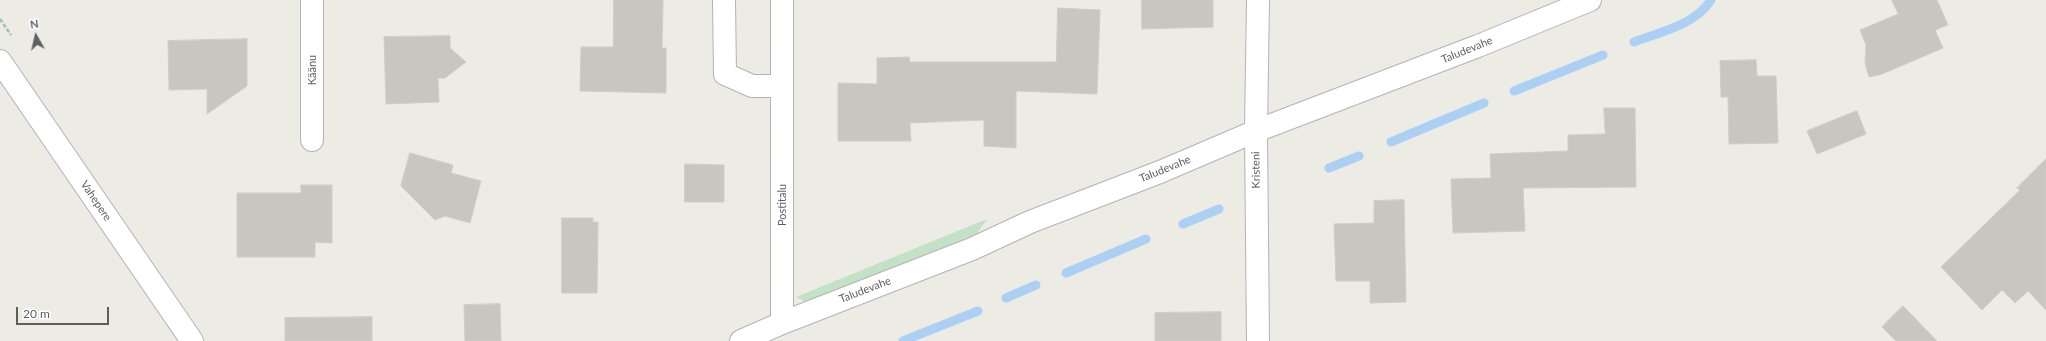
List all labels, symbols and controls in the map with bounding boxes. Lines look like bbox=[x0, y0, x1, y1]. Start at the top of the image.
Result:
north arrow bbox=[16, 16, 56, 56]
text: N bbox=[29, 17, 39, 31]
street label: Taludevahe bbox=[1439, 34, 1495, 66]
street label: Käänu bbox=[305, 55, 319, 85]
street label: Kristeni bbox=[1249, 151, 1263, 189]
street label: Taludevahe bbox=[1137, 153, 1193, 185]
street label: Vahepere bbox=[78, 178, 114, 224]
street label: Postitalu bbox=[775, 184, 789, 226]
street label: Taludevahe bbox=[837, 274, 893, 306]
scale bar bbox=[18, 299, 111, 325]
text: 20 m bbox=[23, 306, 50, 321]

